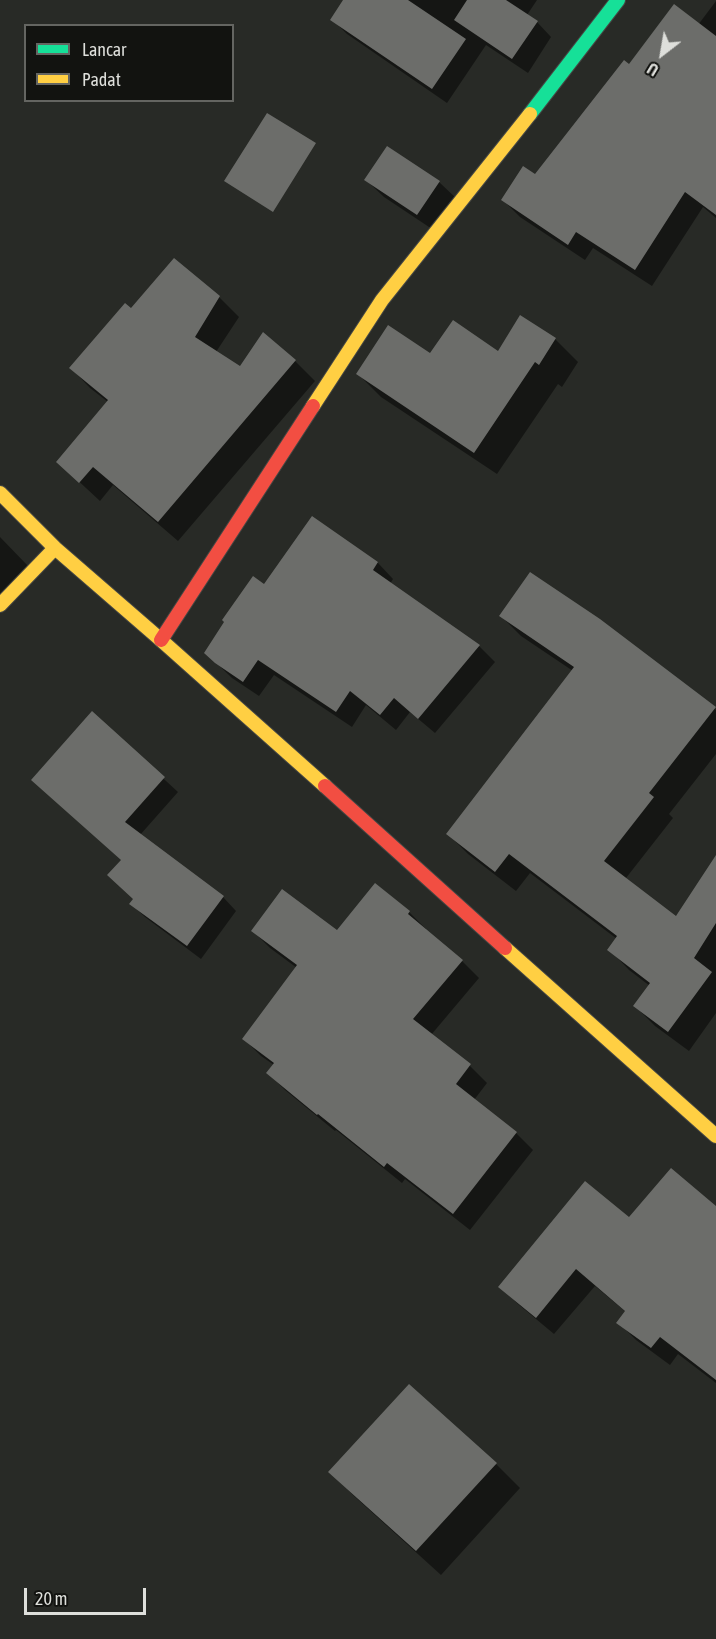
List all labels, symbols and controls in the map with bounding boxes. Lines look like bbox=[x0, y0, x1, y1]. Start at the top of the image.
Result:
legend bbox=[24, 24, 234, 102]
north arrow bbox=[632, 24, 692, 84]
text: Lancar bbox=[82, 39, 126, 60]
text: U bbox=[644, 59, 661, 80]
text: Padat bbox=[82, 69, 121, 90]
scale bar bbox=[27, 1576, 148, 1614]
text: 20 m bbox=[35, 1588, 67, 1609]

